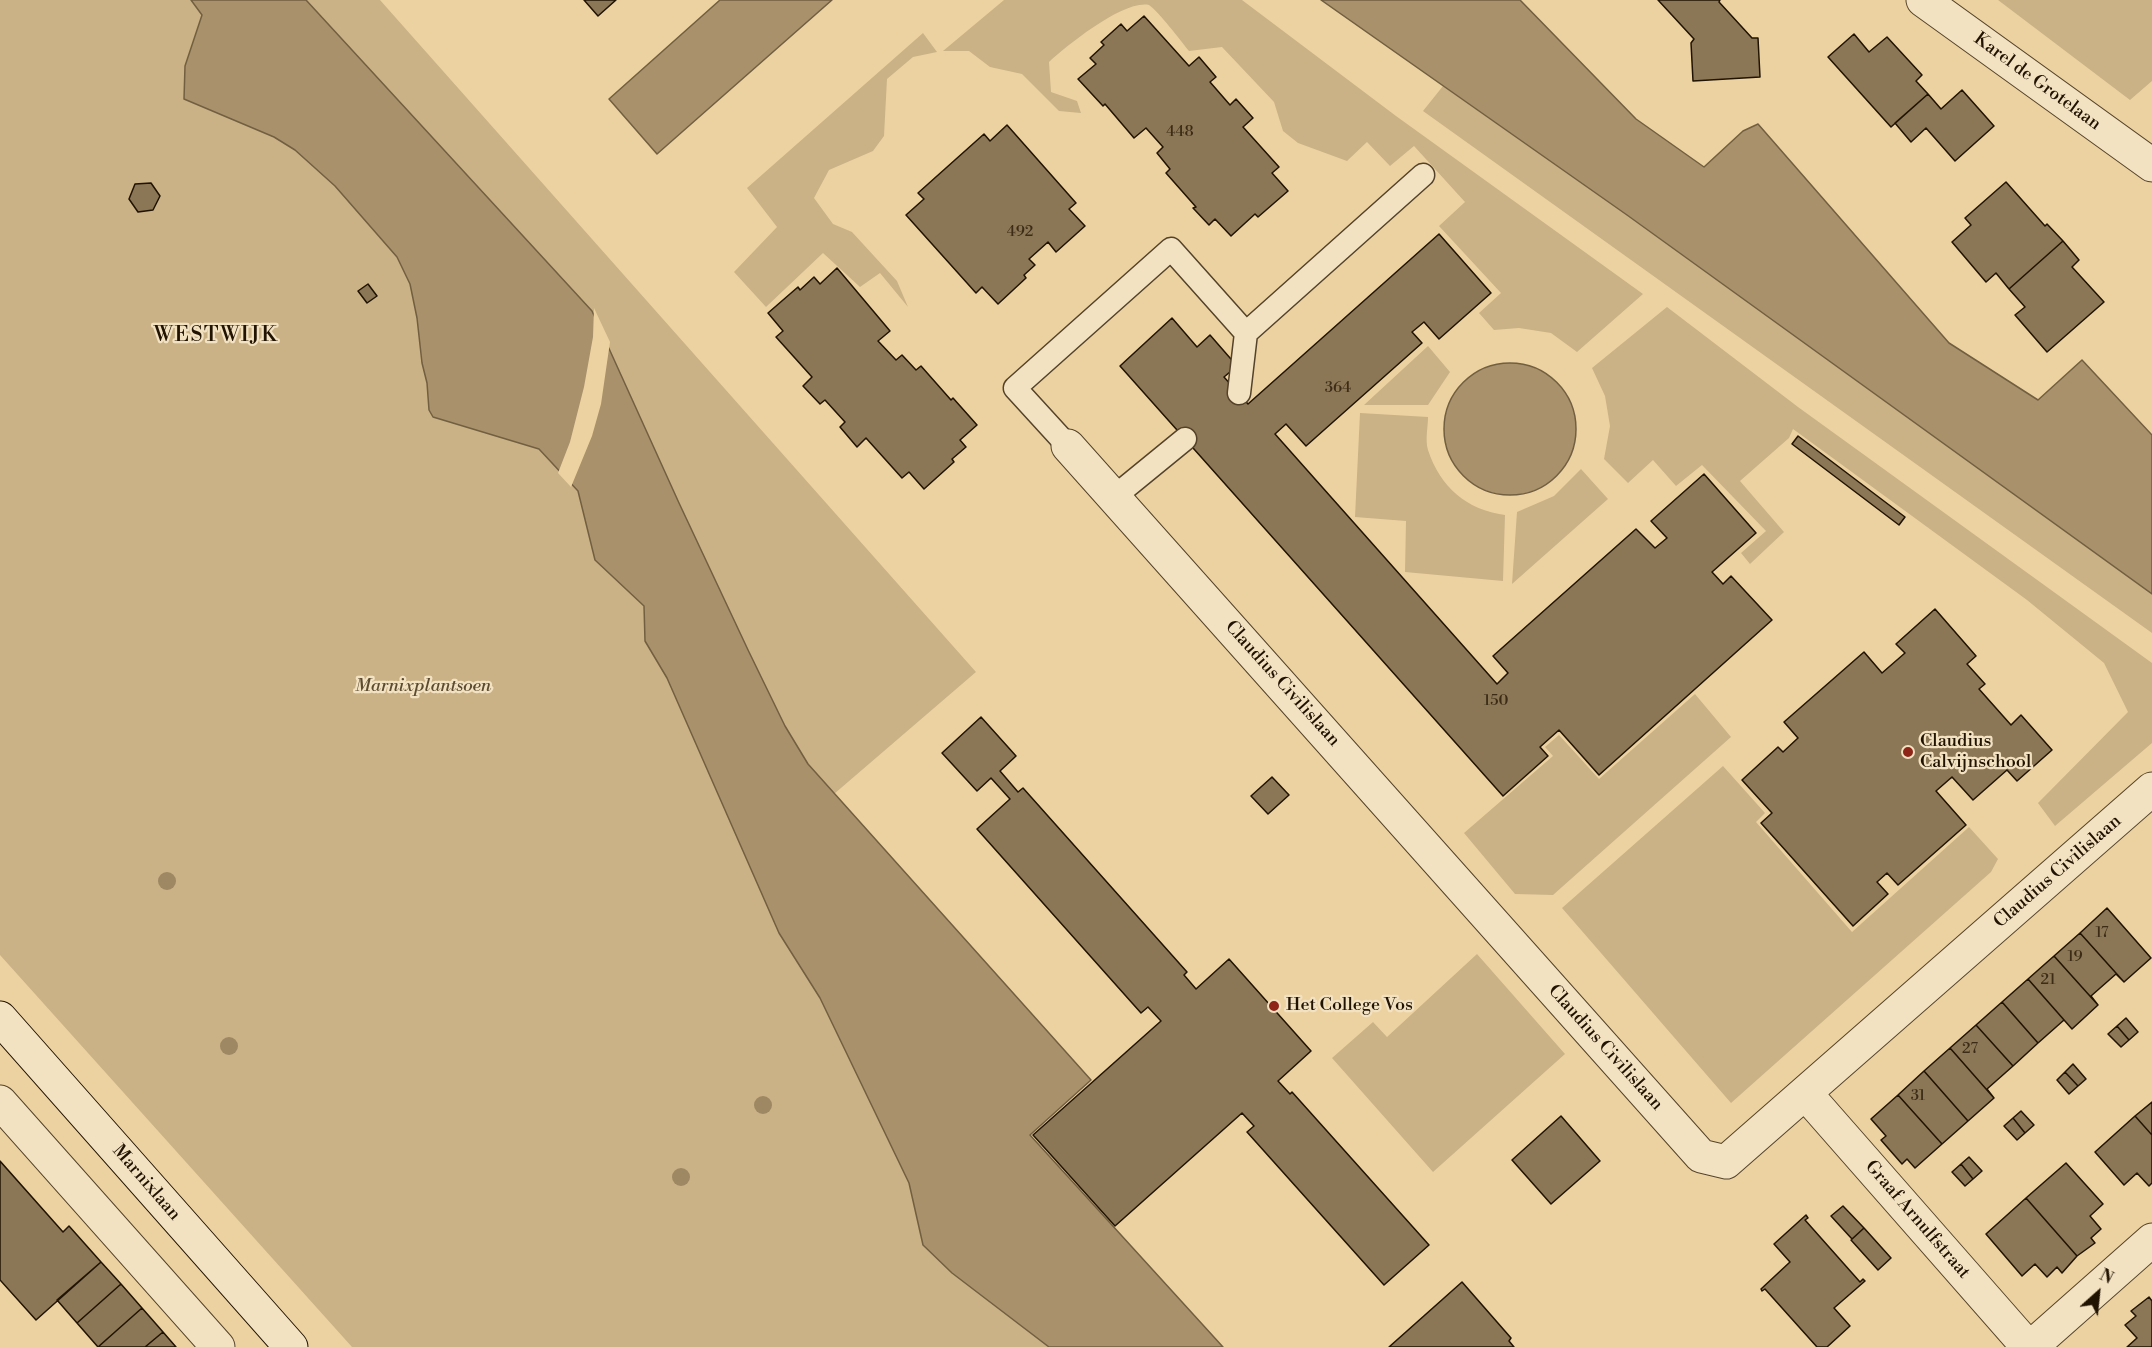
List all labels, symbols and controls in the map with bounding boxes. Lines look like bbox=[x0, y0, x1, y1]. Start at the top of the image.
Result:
street label: Karel de Grotelaan bbox=[1969, 29, 2105, 135]
house number: 448 bbox=[1166, 123, 1194, 141]
house number: 492 bbox=[1007, 223, 1033, 241]
district label: WESTWIJK bbox=[154, 323, 278, 349]
house number: 364 bbox=[1325, 379, 1351, 397]
street label: Claudius Civilislaan bbox=[1220, 617, 1344, 751]
park label: Marnixplantsoen bbox=[355, 676, 491, 698]
house number: 150 bbox=[1484, 692, 1508, 710]
place label: Claudius Calvijnschool bbox=[1920, 731, 2031, 774]
marker: Claudius Calvijnschool bbox=[1901, 745, 1915, 759]
street label: Claudius Civilislaan bbox=[1990, 811, 2126, 933]
house number: 17 bbox=[2095, 924, 2109, 942]
house number: 19 bbox=[2067, 948, 2083, 966]
house number: 21 bbox=[2040, 971, 2056, 989]
street label: Claudius Civilislaan bbox=[1543, 981, 1667, 1115]
place label: Het College Vos bbox=[1286, 995, 1413, 1017]
marker: Het College Vos bbox=[1267, 999, 1281, 1013]
house number: 27 bbox=[1962, 1040, 1978, 1058]
house number: 31 bbox=[1911, 1087, 1925, 1105]
street label: Marnixlaan bbox=[107, 1141, 185, 1225]
street label: Graaf Arnulfstraat bbox=[1860, 1157, 1974, 1283]
north arrow bbox=[2068, 1263, 2128, 1323]
text: N bbox=[2096, 1265, 2116, 1289]

